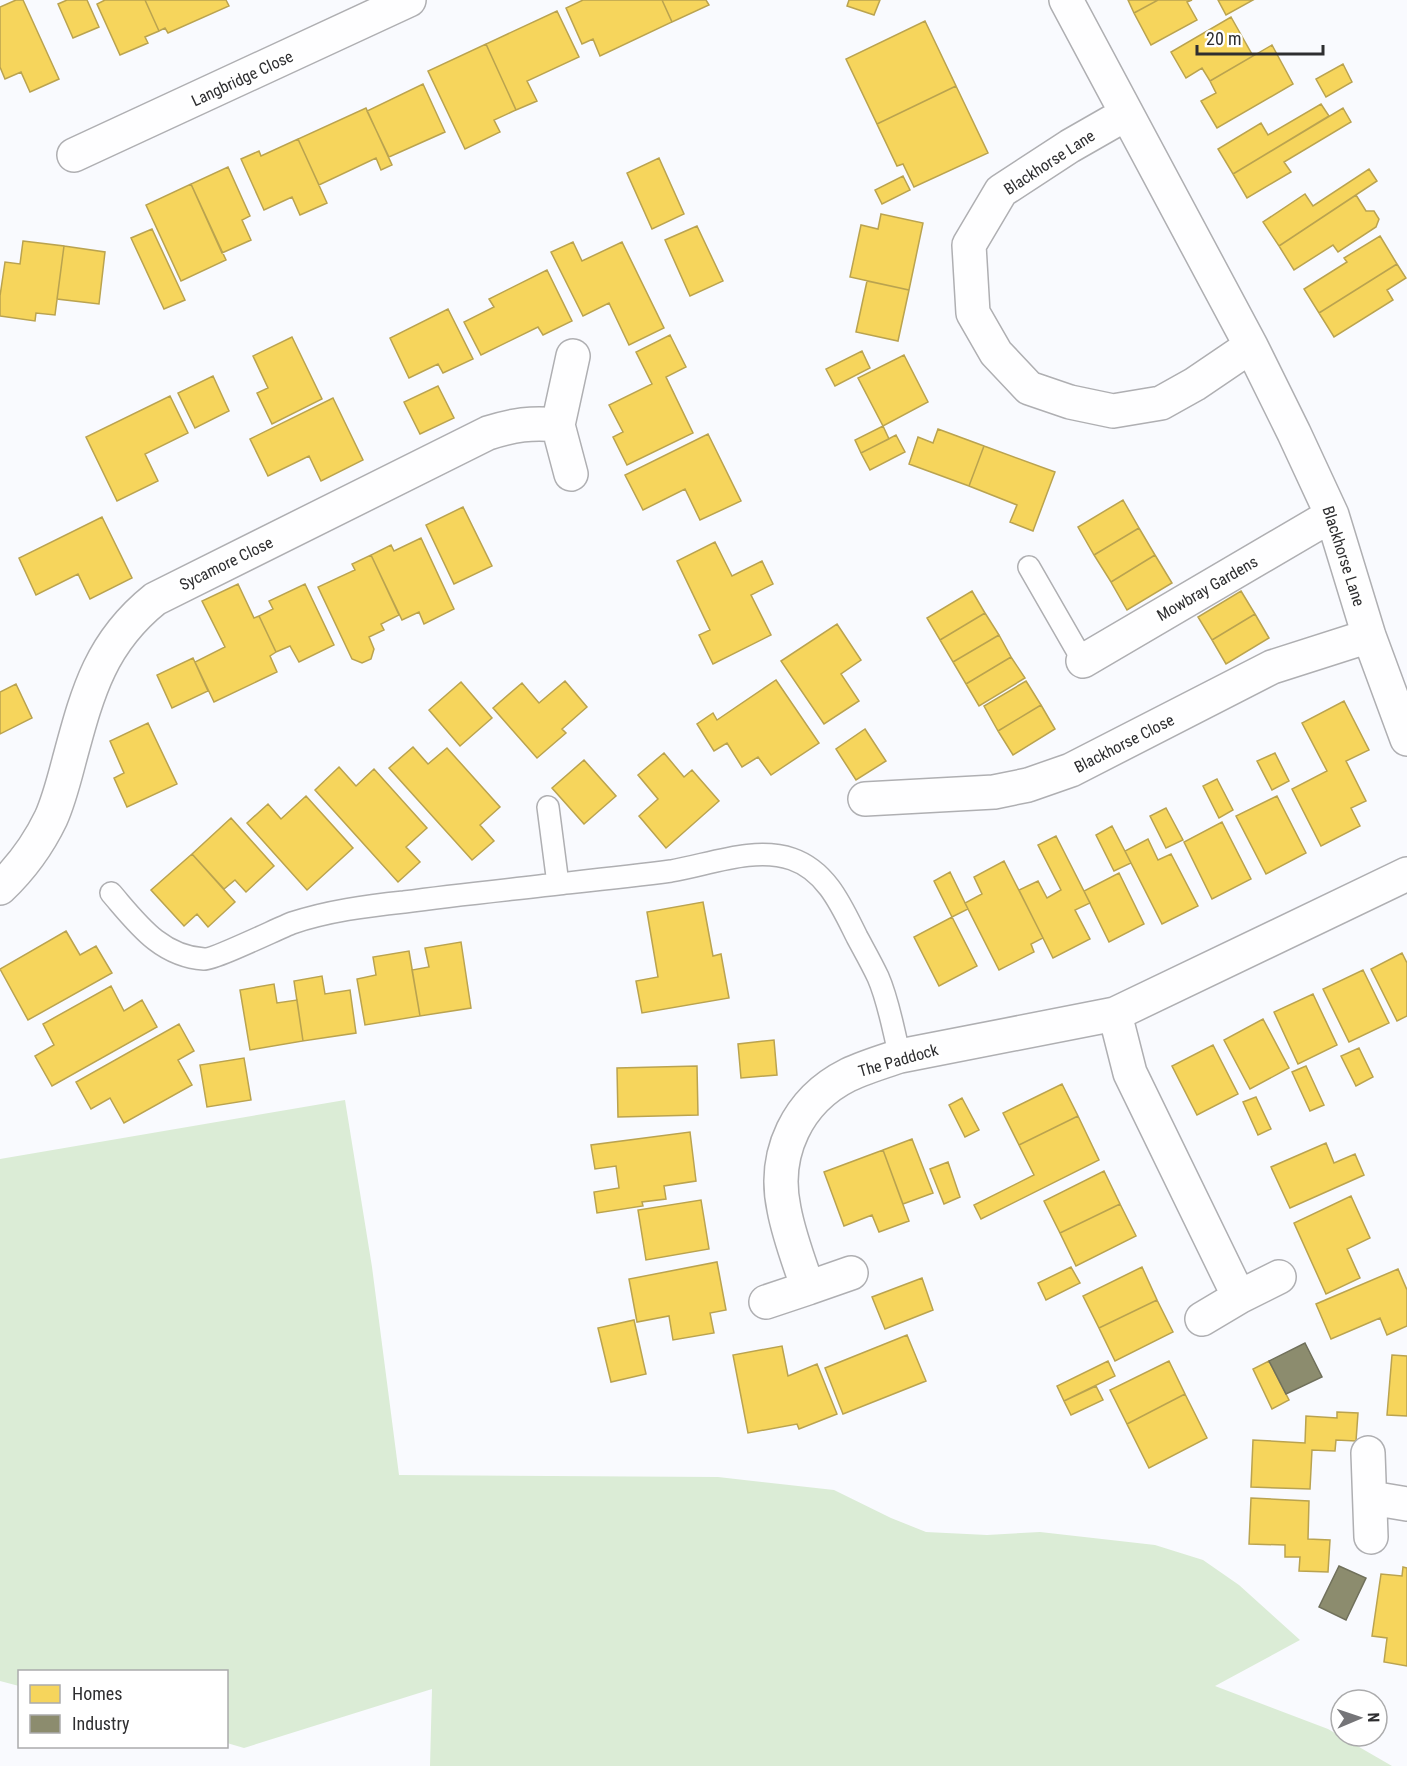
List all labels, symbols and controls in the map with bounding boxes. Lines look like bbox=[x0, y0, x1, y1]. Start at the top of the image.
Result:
scale bar bbox=[1197, 18, 1323, 56]
text: 20 m bbox=[1206, 28, 1241, 49]
street label: Langbridge Close bbox=[188, 47, 296, 110]
street label: Blackhorse Lane bbox=[1000, 126, 1098, 199]
street label: Blackhorse Lane bbox=[1318, 504, 1369, 609]
street label: Sycamore Close bbox=[176, 533, 276, 594]
street label: Mowbray Gardens bbox=[1153, 552, 1261, 625]
street label: Blackhorse Close bbox=[1071, 710, 1177, 777]
street label: The Paddock bbox=[856, 1040, 941, 1081]
legend bbox=[18, 1670, 228, 1748]
text: Homes bbox=[72, 1683, 122, 1704]
north arrow bbox=[1329, 1688, 1389, 1748]
text: N bbox=[1364, 1712, 1383, 1723]
text: Industry bbox=[72, 1713, 130, 1734]

